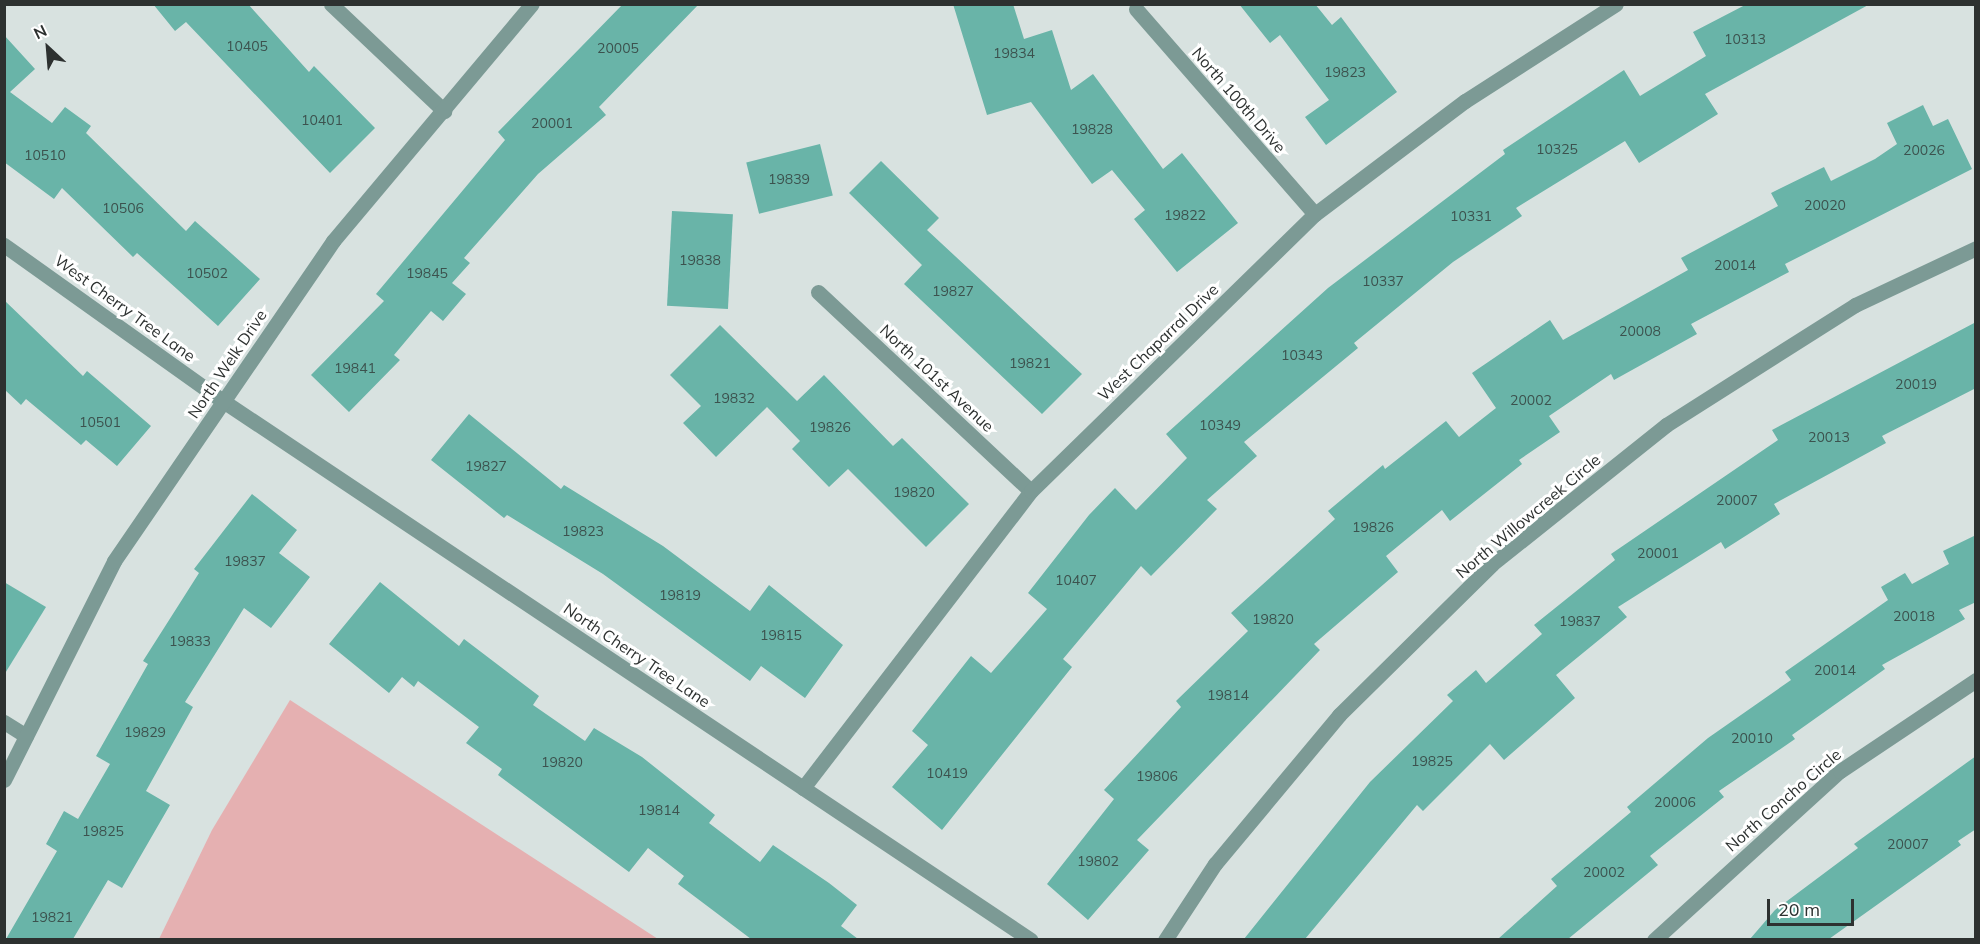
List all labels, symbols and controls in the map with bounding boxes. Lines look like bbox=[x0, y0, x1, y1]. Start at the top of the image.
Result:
north arrow bbox=[18, 18, 78, 78]
text: N bbox=[30, 20, 50, 43]
house number: 10313 bbox=[1724, 31, 1766, 47]
house number: 10405 bbox=[226, 38, 268, 54]
house number: 20005 bbox=[597, 40, 639, 56]
street label: North 100th Drive bbox=[1188, 43, 1290, 157]
house number: 19834 bbox=[993, 45, 1035, 61]
house number: 19823 bbox=[1324, 64, 1366, 80]
house number: 10401 bbox=[301, 112, 343, 128]
house number: 20001 bbox=[531, 115, 573, 131]
house number: 19828 bbox=[1071, 121, 1113, 137]
house number: 10325 bbox=[1536, 141, 1578, 157]
house number: 20026 bbox=[1903, 142, 1945, 158]
house number: 10510 bbox=[24, 147, 66, 163]
house number: 19839 bbox=[768, 171, 810, 187]
house number: 20020 bbox=[1804, 197, 1846, 213]
house number: 10506 bbox=[102, 200, 144, 216]
house number: 19822 bbox=[1164, 207, 1206, 223]
house number: 10331 bbox=[1450, 208, 1492, 224]
street label: West Cherry Tree Lane bbox=[51, 251, 199, 365]
house number: 19838 bbox=[679, 252, 721, 268]
house number: 20014 bbox=[1714, 257, 1756, 273]
house number: 10502 bbox=[186, 265, 228, 281]
house number: 19845 bbox=[406, 265, 448, 281]
house number: 10337 bbox=[1362, 273, 1404, 289]
street label: West Chaparral Drive bbox=[1094, 279, 1222, 405]
house number: 19827 bbox=[932, 283, 974, 299]
street label: North Welk Drive bbox=[184, 306, 270, 422]
street label: North 101st Avenue bbox=[876, 320, 998, 436]
house number: 20008 bbox=[1619, 323, 1661, 339]
house number: 10343 bbox=[1281, 347, 1323, 363]
house number: 19821 bbox=[1009, 355, 1051, 371]
house number: 19841 bbox=[334, 360, 376, 376]
house number: 20019 bbox=[1895, 376, 1937, 392]
house number: 19832 bbox=[713, 390, 755, 406]
house number: 20002 bbox=[1510, 392, 1552, 408]
house number: 10501 bbox=[79, 414, 121, 430]
house number: 10349 bbox=[1199, 417, 1241, 433]
house number: 19826 bbox=[809, 419, 851, 435]
house number: 20013 bbox=[1808, 429, 1850, 445]
street label: North Willowcreek Circle bbox=[1452, 450, 1604, 582]
house number: 19827 bbox=[465, 458, 507, 474]
house number: 19820 bbox=[893, 484, 935, 500]
house number: 20007 bbox=[1716, 492, 1758, 508]
house number: 19826 bbox=[1352, 519, 1394, 535]
house number: 19823 bbox=[562, 523, 604, 539]
house number: 20001 bbox=[1637, 545, 1679, 561]
house number: 19837 bbox=[224, 553, 266, 569]
house number: 10407 bbox=[1055, 572, 1097, 588]
house number: 19819 bbox=[659, 587, 701, 603]
street label: North Cherry Tree Lane bbox=[560, 599, 714, 711]
house number: 20018 bbox=[1893, 608, 1935, 624]
house number: 19820 bbox=[1252, 611, 1294, 627]
house number: 19837 bbox=[1559, 613, 1601, 629]
house number: 19815 bbox=[760, 627, 802, 643]
house number: 19833 bbox=[169, 633, 211, 649]
house number: 20014 bbox=[1814, 662, 1856, 678]
house number: 19814 bbox=[1207, 687, 1249, 703]
house number: 19829 bbox=[124, 724, 166, 740]
house number: 20010 bbox=[1731, 730, 1773, 746]
street label: North Concho Circle bbox=[1721, 745, 1845, 855]
house number: 19825 bbox=[1411, 753, 1453, 769]
house number: 19820 bbox=[541, 754, 583, 770]
house number: 10419 bbox=[926, 765, 968, 781]
house number: 19806 bbox=[1136, 768, 1178, 784]
house number: 20006 bbox=[1654, 794, 1696, 810]
house number: 19814 bbox=[638, 802, 680, 818]
house number: 19825 bbox=[82, 823, 124, 839]
house number: 20007 bbox=[1887, 836, 1929, 852]
house number: 19802 bbox=[1077, 853, 1119, 869]
house number: 20002 bbox=[1583, 864, 1625, 880]
scale bar bbox=[1770, 887, 1857, 925]
text: 20 m bbox=[1778, 898, 1820, 921]
house number: 19821 bbox=[31, 909, 73, 925]

